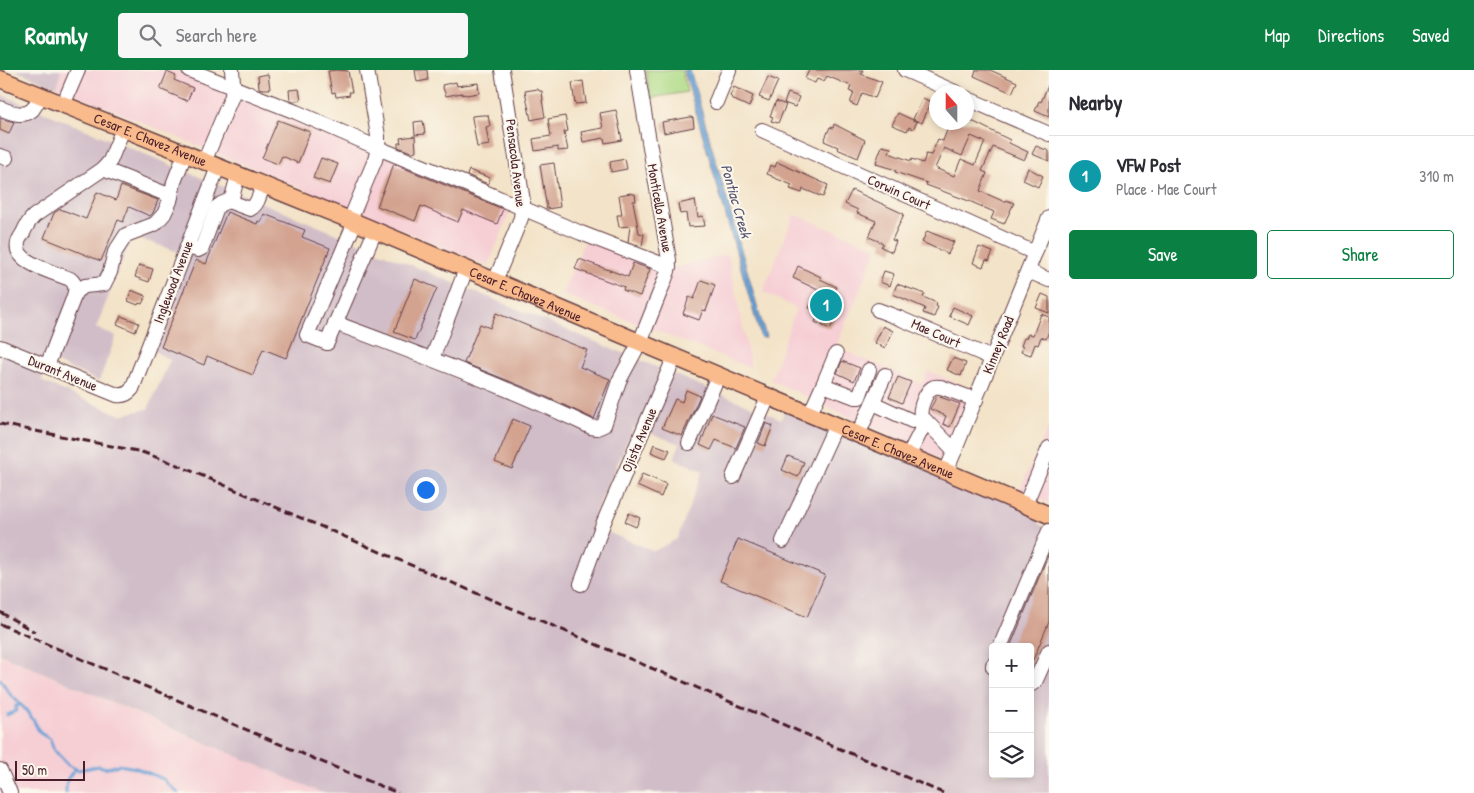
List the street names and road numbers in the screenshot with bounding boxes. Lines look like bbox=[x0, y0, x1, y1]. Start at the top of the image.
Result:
street label: Cesar E. Chavez Avenue bbox=[91, 108, 210, 171]
street label: Pensacola Avenue bbox=[502, 118, 531, 208]
street label: Monticello Avenue bbox=[643, 162, 678, 254]
street label: Corwin Court bbox=[865, 169, 934, 214]
street label: Inglewood Avenue bbox=[148, 237, 198, 326]
street label: Cesar E. Chavez Avenue bbox=[467, 262, 585, 326]
street label: Mae Court bbox=[909, 313, 964, 352]
street label: Kinney Road bbox=[977, 313, 1019, 377]
street label: Durant Avenue bbox=[26, 350, 101, 395]
street label: Ojista Avenue bbox=[616, 404, 662, 475]
street label: Cesar E. Chavez Avenue bbox=[839, 419, 958, 483]

